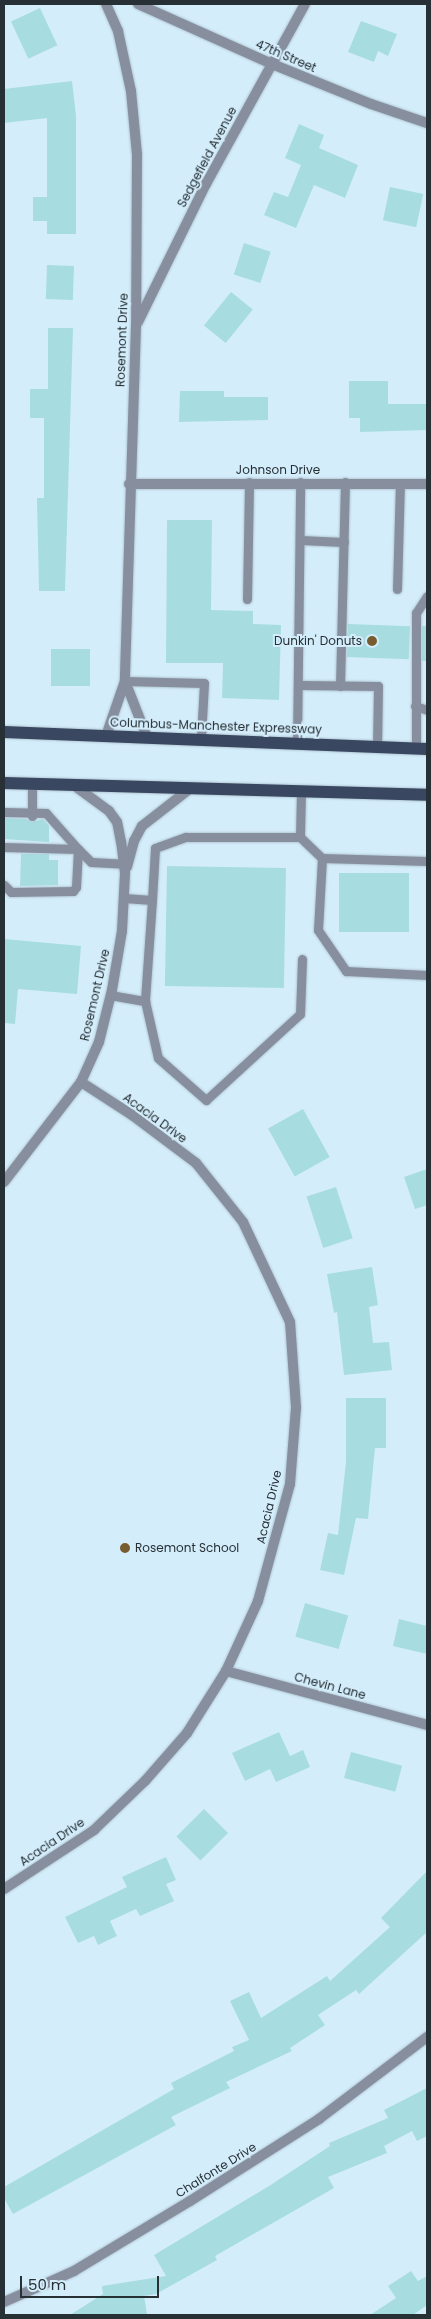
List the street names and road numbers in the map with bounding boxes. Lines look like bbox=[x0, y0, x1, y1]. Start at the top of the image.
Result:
street label: 47th Street bbox=[254, 37, 318, 75]
street label: Sedgefield Avenue bbox=[174, 104, 240, 210]
street label: Rosemont Drive bbox=[113, 293, 131, 387]
street label: Johnson Drive bbox=[236, 463, 320, 477]
street label: Columbus-Manchester Expressway bbox=[110, 715, 322, 737]
street label: Rosemont Drive bbox=[77, 948, 113, 1042]
street label: Acacia Drive bbox=[120, 1090, 190, 1146]
street label: Acacia Drive bbox=[254, 1469, 284, 1545]
street label: Chevin Lane bbox=[293, 1670, 367, 1702]
street label: Acacia Drive bbox=[17, 1815, 87, 1869]
street label: Chalfonte Drive bbox=[173, 2139, 259, 2201]

